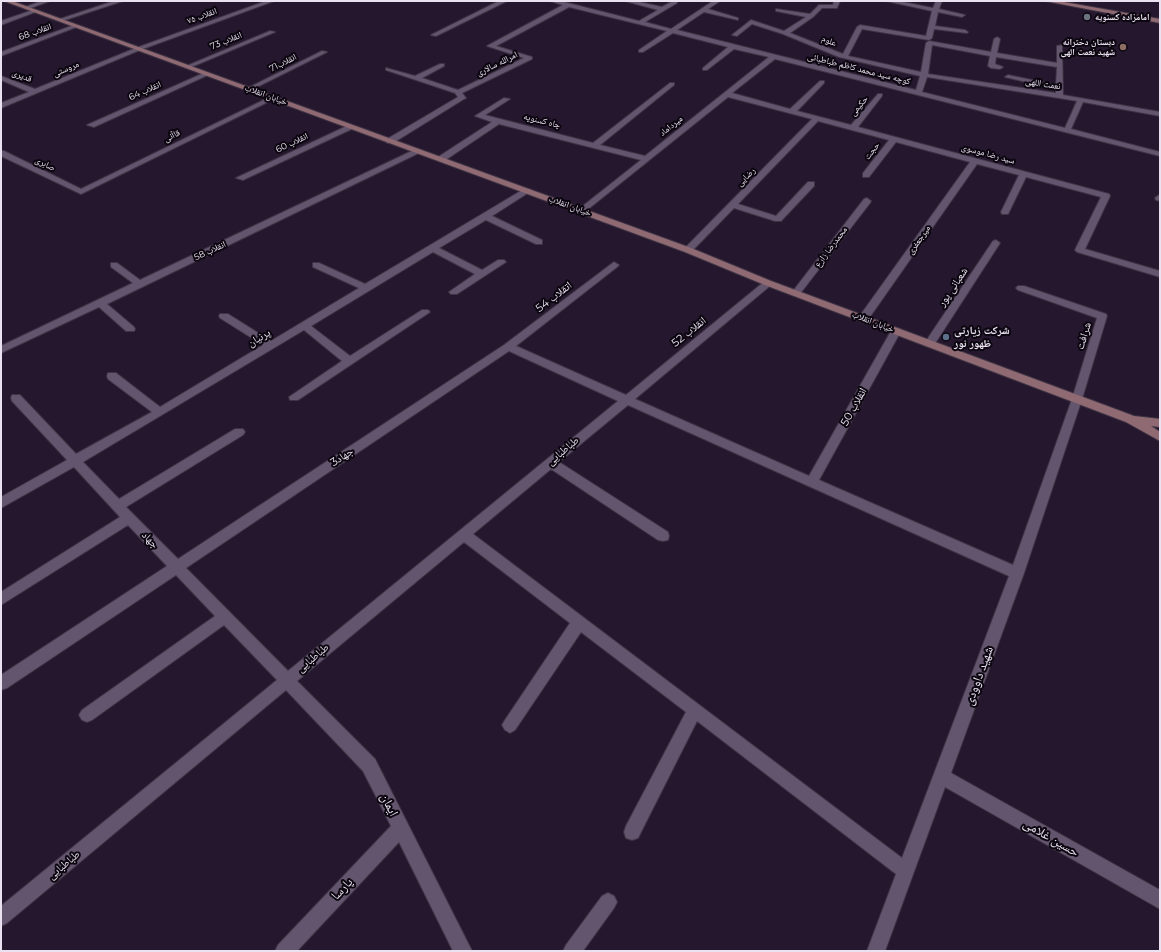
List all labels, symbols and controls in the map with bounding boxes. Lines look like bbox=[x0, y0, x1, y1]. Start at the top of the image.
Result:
street label: انقلاب ۷۵ bbox=[186, 6, 218, 26]
marker: امامزاده کسنویه bbox=[1082, 12, 1092, 22]
place label: امامزاده کسنویه bbox=[1095, 12, 1150, 22]
street label: انقلاب 68 bbox=[17, 21, 53, 43]
street label: انقلاب 73 bbox=[209, 30, 243, 52]
street label: علوم bbox=[820, 33, 838, 49]
place label: دبستان دخترانه شهید نعمت الهی bbox=[1061, 37, 1115, 58]
marker: دبستان دخترانه شهید نعمت الهی bbox=[1118, 42, 1128, 52]
street label: امرالله سالاری bbox=[475, 49, 519, 79]
street label: کوچه سید محمد کاظم طباطبائی bbox=[806, 51, 912, 87]
street label: انقلاب71 bbox=[268, 52, 298, 74]
street label: مروستی bbox=[51, 59, 81, 79]
street label: قدیری bbox=[11, 67, 33, 85]
street label: نعمت اللهی bbox=[1025, 76, 1061, 92]
street label: انقلاب 64 bbox=[127, 79, 163, 103]
street label: خیابان انقلاب bbox=[243, 82, 289, 108]
street label: حکیمی bbox=[847, 94, 871, 118]
street label: چاه کسنویه bbox=[522, 111, 562, 131]
street label: میرداماد bbox=[657, 113, 685, 139]
street label: قاآنی bbox=[162, 127, 182, 145]
street label: انقلاب 60 bbox=[274, 131, 310, 155]
street label: حجت bbox=[862, 140, 882, 162]
street label: سید رضا موسوی bbox=[960, 142, 1016, 166]
street label: صابری bbox=[33, 155, 57, 173]
street label: رضایی bbox=[734, 165, 758, 189]
street label: خیابان انقلاب bbox=[547, 193, 593, 219]
street label: میرجعفری bbox=[905, 223, 933, 257]
street label: محمدرضا زارع bbox=[812, 225, 850, 269]
street label: انقلاب 58 bbox=[192, 239, 228, 263]
street label: شعبانی پور bbox=[935, 265, 971, 309]
street label: اتقلاب 54 bbox=[533, 279, 575, 315]
street label: خیابان انقلاب bbox=[850, 309, 896, 335]
street label: انقلاب 52 bbox=[669, 314, 709, 350]
street label: شرافت bbox=[1074, 321, 1094, 351]
place label: شرکت زیارتی ظهور نور bbox=[954, 324, 1010, 350]
street label: پرنیان bbox=[245, 326, 273, 350]
marker: شرکت زیارتی ظهور نور bbox=[941, 332, 951, 342]
street label: انقلاب 50 bbox=[838, 386, 870, 428]
street label: طباطبایی bbox=[544, 434, 582, 468]
street label: جهاد3 bbox=[328, 445, 356, 469]
street label: جهاد bbox=[139, 529, 161, 551]
street label: طباطبایی bbox=[294, 641, 332, 675]
street label: شهید داوودی bbox=[961, 644, 997, 708]
street label: ایمان bbox=[377, 791, 401, 819]
street label: حسین غلامی bbox=[1020, 816, 1082, 860]
street label: طباطبایی bbox=[45, 848, 83, 882]
street label: پارسا bbox=[328, 875, 356, 903]

